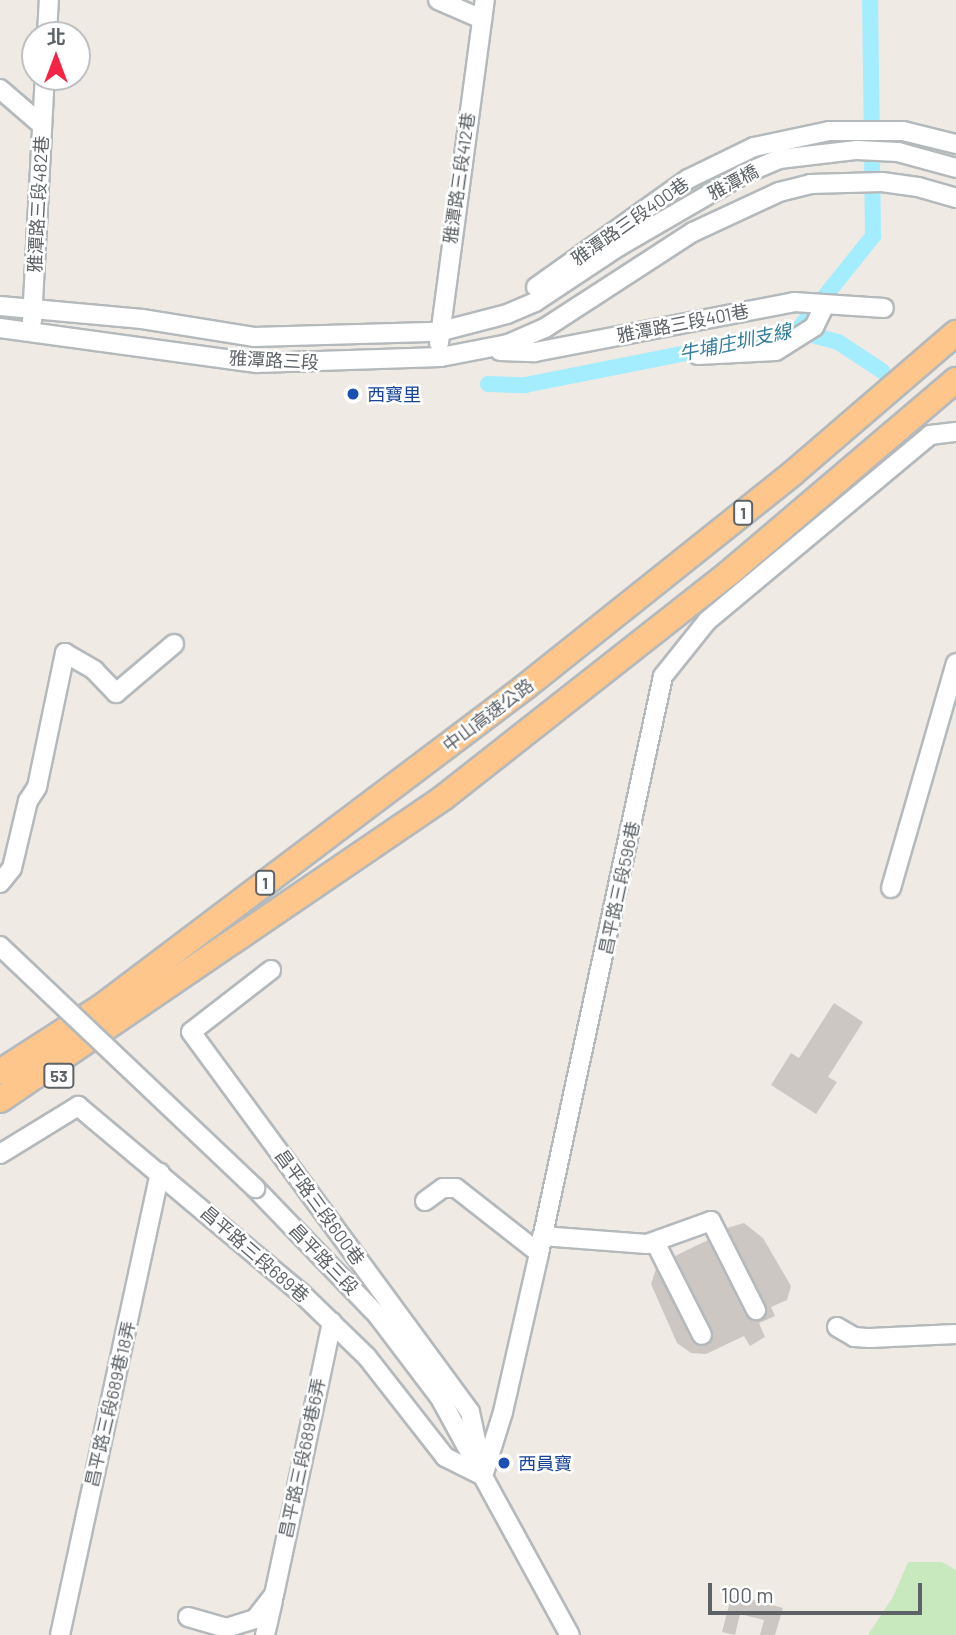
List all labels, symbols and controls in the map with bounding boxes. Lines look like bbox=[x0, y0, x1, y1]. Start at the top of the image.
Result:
north arrow bbox=[21, 21, 91, 91]
text: 北 bbox=[46, 25, 66, 48]
street label: 雅潭路三段412巷 bbox=[439, 111, 479, 245]
street label: 雅潭路三段482巷 bbox=[24, 135, 52, 273]
street label: 雅潭橋 bbox=[704, 160, 762, 204]
street label: 雅潭路三段400巷 bbox=[567, 173, 693, 269]
street label: 雅潭路三段401巷 bbox=[615, 300, 751, 346]
water label: 牛埔庄圳支線 bbox=[677, 319, 793, 365]
street label: 雅潭路三段 bbox=[228, 347, 320, 373]
place label: 西寶里 bbox=[367, 383, 421, 405]
marker: 西寶里 bbox=[345, 386, 361, 402]
road number: 1 bbox=[732, 500, 754, 526]
street label: 中山高速公路 bbox=[438, 674, 538, 756]
street label: 昌平路三段596巷 bbox=[594, 819, 644, 957]
road number: 1 bbox=[254, 870, 276, 896]
road number: 53 bbox=[43, 1064, 75, 1088]
street label: 昌平路三段600巷 bbox=[271, 1145, 369, 1269]
street label: 昌平路三段689巷 bbox=[197, 1201, 313, 1307]
street label: 昌平路三段 bbox=[285, 1219, 363, 1299]
street label: 昌平路三段689巷18弄 bbox=[80, 1319, 140, 1489]
street label: 昌平路三段689巷6弄 bbox=[274, 1376, 330, 1540]
place label: 西員寶 bbox=[518, 1452, 572, 1474]
marker: 西員寶 bbox=[496, 1455, 512, 1471]
scale bar bbox=[711, 1568, 925, 1612]
text: 100 m bbox=[721, 1582, 774, 1607]

